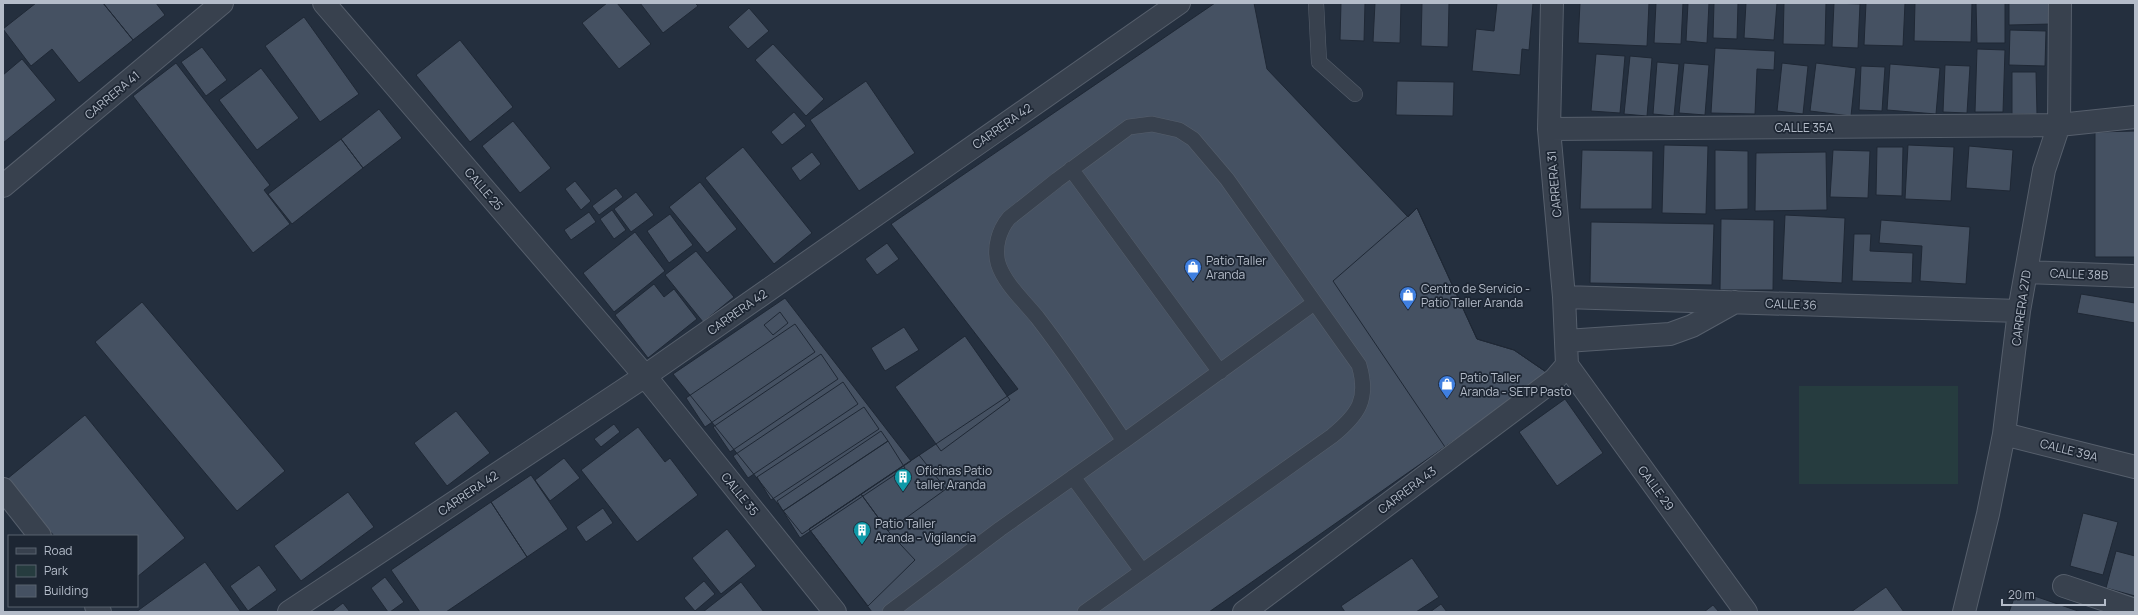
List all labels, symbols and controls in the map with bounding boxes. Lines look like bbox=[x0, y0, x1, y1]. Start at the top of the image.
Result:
street label: CARRERA 41 bbox=[81, 67, 143, 123]
street label: CARRERA 42 bbox=[969, 99, 1035, 153]
street label: CALLE 35A bbox=[1775, 119, 1834, 136]
street label: CARRERA 31 bbox=[1543, 150, 1565, 218]
street label: CALLE 25 bbox=[461, 164, 507, 214]
place label: Patio Taller Aranda bbox=[1206, 252, 1267, 283]
shop icon: Patio Taller Aranda bbox=[1183, 257, 1203, 282]
street label: CALLE 38B bbox=[2050, 264, 2108, 284]
street label: CARRERA 27D bbox=[2007, 269, 2035, 347]
place label: Centro de Servicio - Patio Taller Aranda bbox=[1421, 280, 1530, 311]
street label: CARRERA 42 bbox=[704, 285, 770, 339]
shop icon: Centro de Servicio - Patio Taller Aranda bbox=[1398, 285, 1418, 310]
street label: CALLE 36 bbox=[1765, 295, 1817, 313]
place label: Patio Taller Aranda - SETP Pasto bbox=[1460, 369, 1572, 400]
shop icon: Patio Taller Aranda - SETP Pasto bbox=[1437, 374, 1457, 399]
street label: CALLE 39A bbox=[2038, 435, 2100, 465]
place label: Oficinas Patio taller Aranda bbox=[916, 462, 992, 493]
street label: CARRERA 43 bbox=[1374, 462, 1440, 518]
street label: CALLE 29 bbox=[1634, 462, 1678, 514]
street label: CARRERA 42 bbox=[434, 466, 502, 519]
building icon: Oficinas Patio taller Aranda bbox=[893, 467, 913, 492]
street label: CALLE 35 bbox=[717, 469, 763, 519]
place label: Patio Taller Aranda - Vigilancia bbox=[875, 515, 976, 546]
building icon: Patio Taller Aranda - Vigilancia bbox=[852, 520, 872, 545]
legend bbox=[8, 535, 138, 607]
text: Road bbox=[44, 542, 72, 559]
text: Park bbox=[44, 562, 69, 579]
scale bar bbox=[2002, 581, 2105, 607]
text: Building bbox=[44, 582, 88, 599]
text: 20 m bbox=[2008, 586, 2035, 603]

